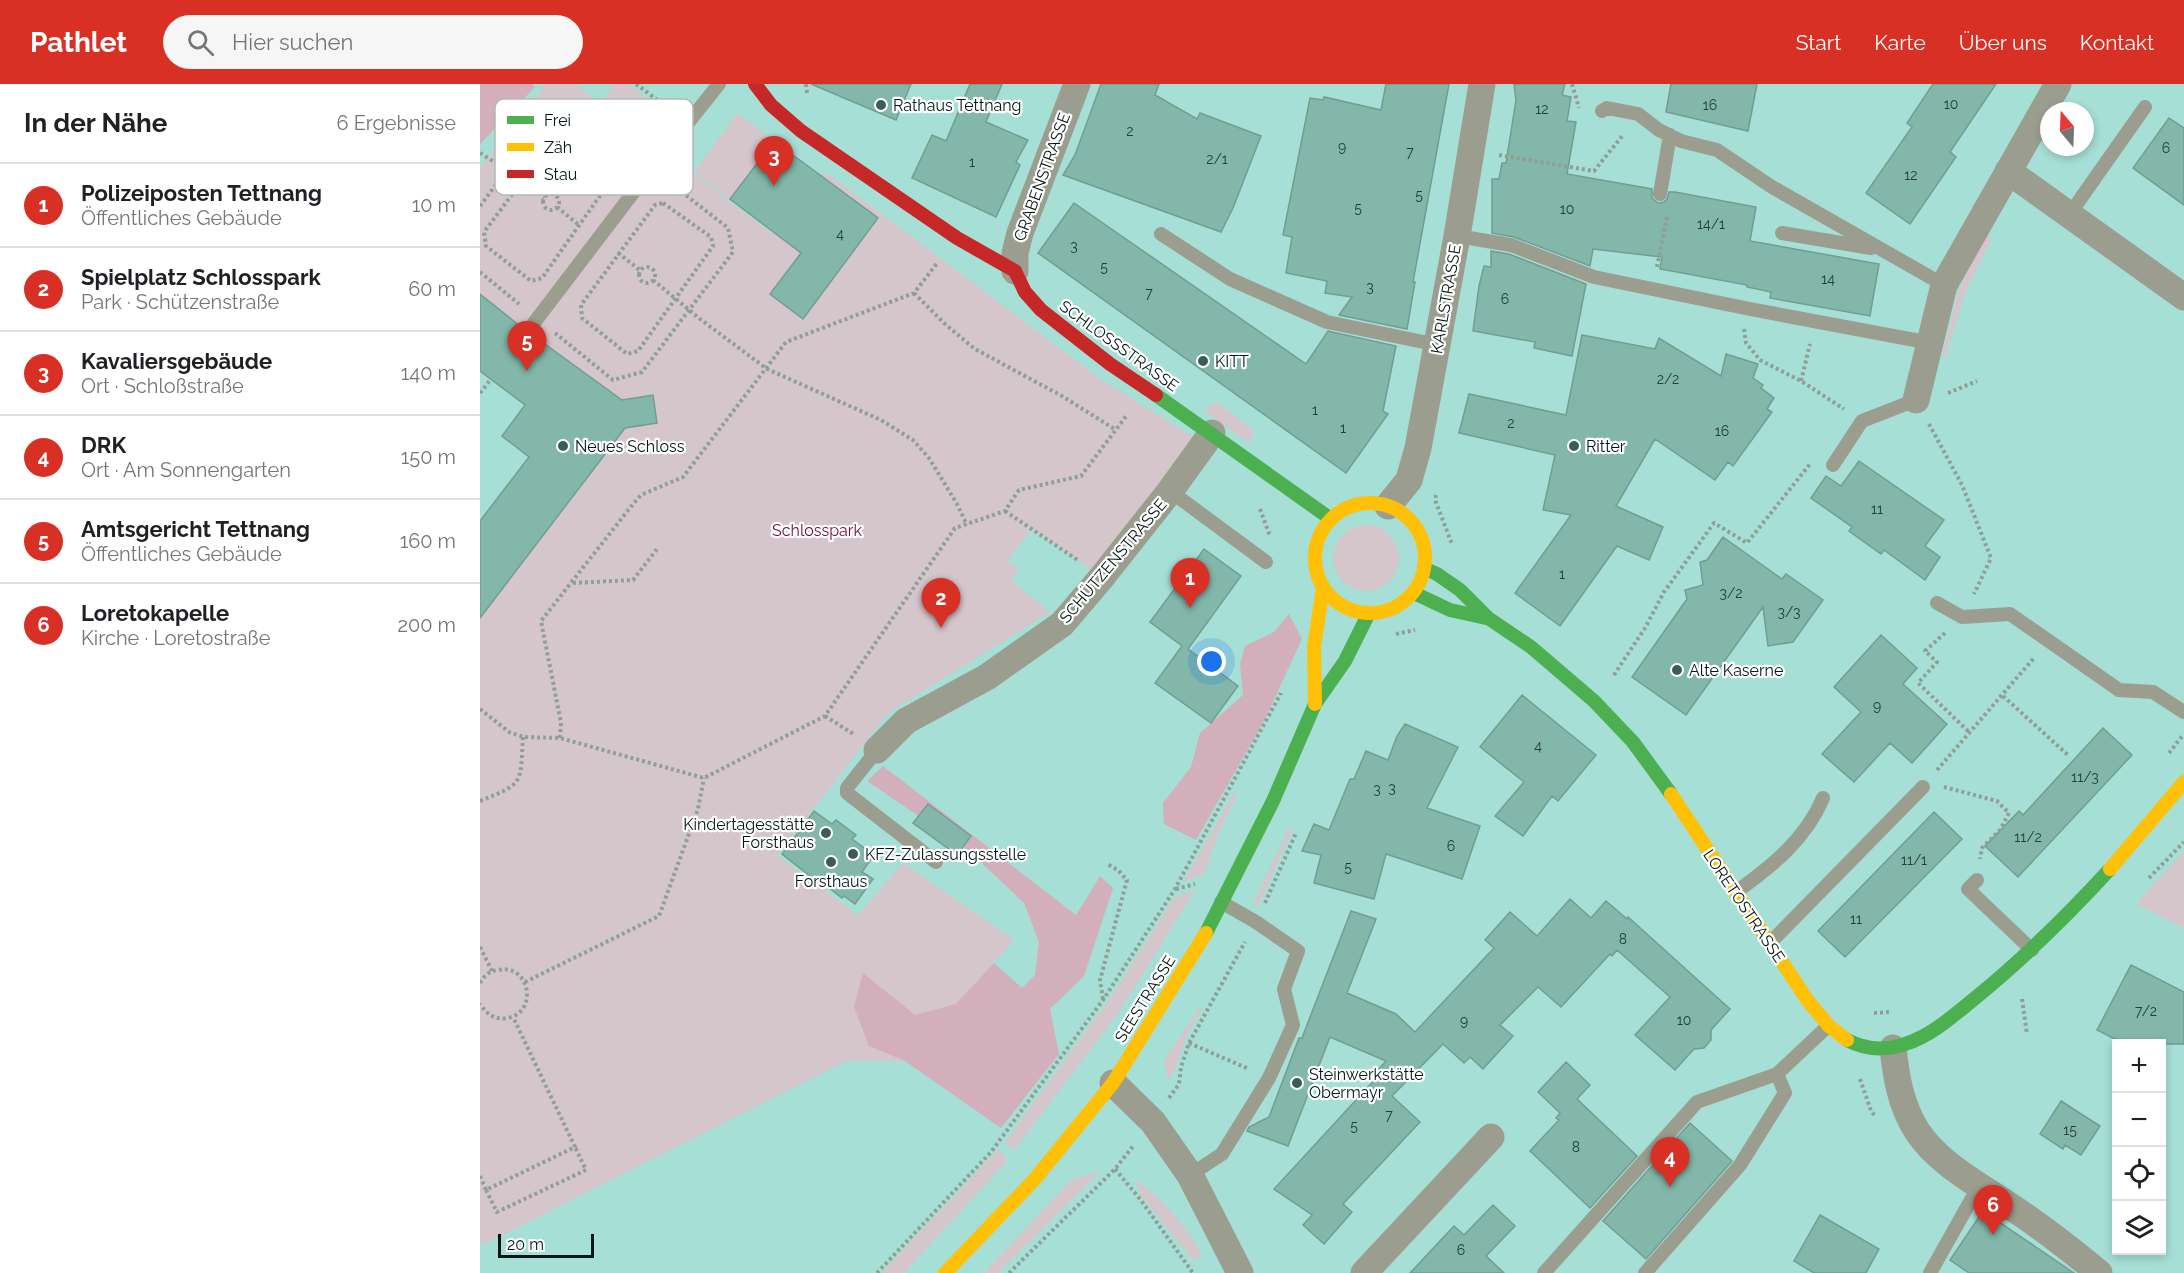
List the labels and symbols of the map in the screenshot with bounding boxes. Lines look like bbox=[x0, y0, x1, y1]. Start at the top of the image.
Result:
place label: Rathaus Tettnang bbox=[893, 96, 1022, 115]
house number: 10 bbox=[1944, 96, 1958, 112]
house number: 16 bbox=[1703, 97, 1717, 113]
marker: Rathaus Tettnang bbox=[874, 98, 888, 112]
legend bbox=[495, 99, 693, 195]
house number: 12 bbox=[1535, 101, 1549, 117]
north arrow bbox=[2040, 102, 2094, 156]
street label: GRABENSTRASSE bbox=[1010, 110, 1074, 244]
text: Frei bbox=[544, 111, 571, 130]
house number: 2 bbox=[1126, 123, 1134, 139]
pin: 3 bbox=[754, 136, 794, 186]
text: Zäh bbox=[544, 138, 572, 157]
house number: 9 bbox=[1338, 139, 1346, 155]
house number: 6 bbox=[2162, 140, 2170, 156]
house number: 7 bbox=[1406, 144, 1414, 160]
house number: 2/1 bbox=[1206, 151, 1228, 167]
house number: 1 bbox=[969, 154, 975, 170]
text: Stau bbox=[544, 165, 577, 184]
house number: 12 bbox=[1904, 167, 1918, 183]
house number: 5 bbox=[1415, 187, 1423, 203]
house number: 5 bbox=[1354, 200, 1362, 216]
house number: 10 bbox=[1560, 201, 1574, 217]
house number: 14/1 bbox=[1697, 216, 1725, 232]
house number: 4 bbox=[836, 226, 844, 242]
house number: 3 bbox=[1070, 238, 1078, 254]
street label: KARLSTRASSE bbox=[1427, 243, 1465, 355]
house number: 5 bbox=[1100, 259, 1108, 275]
house number: 14 bbox=[1821, 271, 1835, 287]
house number: 3 bbox=[1366, 279, 1374, 295]
house number: 7 bbox=[1145, 285, 1153, 301]
house number: 6 bbox=[1501, 291, 1509, 307]
street label: SCHLOSSSTRASSE bbox=[1056, 296, 1182, 396]
pin: 5 bbox=[508, 322, 546, 371]
place label: KITT bbox=[1215, 352, 1249, 371]
marker: KITT bbox=[1196, 354, 1210, 368]
house number: 2/2 bbox=[1657, 371, 1679, 387]
house number: 1 bbox=[1312, 402, 1318, 418]
house number: 2 bbox=[1507, 415, 1515, 431]
house number: 1 bbox=[1340, 420, 1346, 436]
house number: 16 bbox=[1715, 423, 1729, 439]
place label: Neues Schloss bbox=[575, 437, 685, 456]
place label: Ritter bbox=[1586, 437, 1626, 456]
marker: Neues Schloss bbox=[556, 439, 570, 453]
marker: Ritter bbox=[1567, 439, 1581, 453]
street label: SCHÜTZENSTRASSE bbox=[1055, 494, 1171, 627]
house number: 11 bbox=[1871, 501, 1883, 517]
park label: Schlosspark bbox=[772, 521, 862, 540]
pin: 1 bbox=[1170, 558, 1210, 608]
house number: 1 bbox=[1559, 566, 1565, 582]
pin: 2 bbox=[922, 578, 960, 628]
house number: 3/2 bbox=[1720, 585, 1742, 601]
house number: 3/3 bbox=[1777, 604, 1801, 620]
your location bbox=[1197, 647, 1226, 676]
place label: Alte Kaserne bbox=[1689, 661, 1783, 680]
marker: Alte Kaserne bbox=[1670, 663, 1684, 677]
house number: 9 bbox=[1873, 698, 1881, 714]
house number: 4 bbox=[1534, 738, 1542, 754]
house number: 11/3 bbox=[2071, 769, 2099, 785]
house number: 3 bbox=[1388, 780, 1396, 796]
house number: 3 bbox=[1373, 781, 1381, 797]
place label: Kindertagesstätte Forsthaus bbox=[683, 815, 814, 852]
marker: Kindertagesstätte Forsthaus bbox=[819, 826, 833, 840]
house number: 11/2 bbox=[2014, 829, 2042, 845]
house number: 6 bbox=[1447, 838, 1455, 854]
place label: KFZ-Zulassungsstelle bbox=[865, 845, 1026, 864]
street label: LORETOSTRASSE bbox=[1699, 846, 1789, 966]
marker: KFZ-Zulassungsstelle bbox=[846, 847, 860, 861]
house number: 11/1 bbox=[1901, 852, 1927, 868]
marker: Forsthaus bbox=[824, 855, 838, 869]
house number: 5 bbox=[1344, 859, 1352, 875]
place label: Forsthaus bbox=[795, 872, 867, 891]
house number: 11 bbox=[1850, 911, 1862, 927]
house number: 8 bbox=[1619, 931, 1627, 947]
street label: SEESTRASSE bbox=[1111, 952, 1179, 1046]
house number: 7/2 bbox=[2135, 1003, 2157, 1019]
house number: 10 bbox=[1677, 1012, 1691, 1028]
house number: 9 bbox=[1460, 1013, 1468, 1029]
place label: Steinwerkstätte Obermayr bbox=[1309, 1065, 1424, 1102]
marker: Steinwerkstätte Obermayr bbox=[1290, 1076, 1304, 1090]
house number: 7 bbox=[1385, 1107, 1393, 1123]
house number: 5 bbox=[1350, 1118, 1358, 1134]
house number: 15 bbox=[2063, 1122, 2077, 1138]
pin: 4 bbox=[1650, 1138, 1690, 1187]
house number: 8 bbox=[1572, 1139, 1580, 1155]
pin: 6 bbox=[1974, 1186, 2012, 1235]
scale bar bbox=[498, 1231, 594, 1258]
house number: 6 bbox=[1457, 1242, 1465, 1258]

